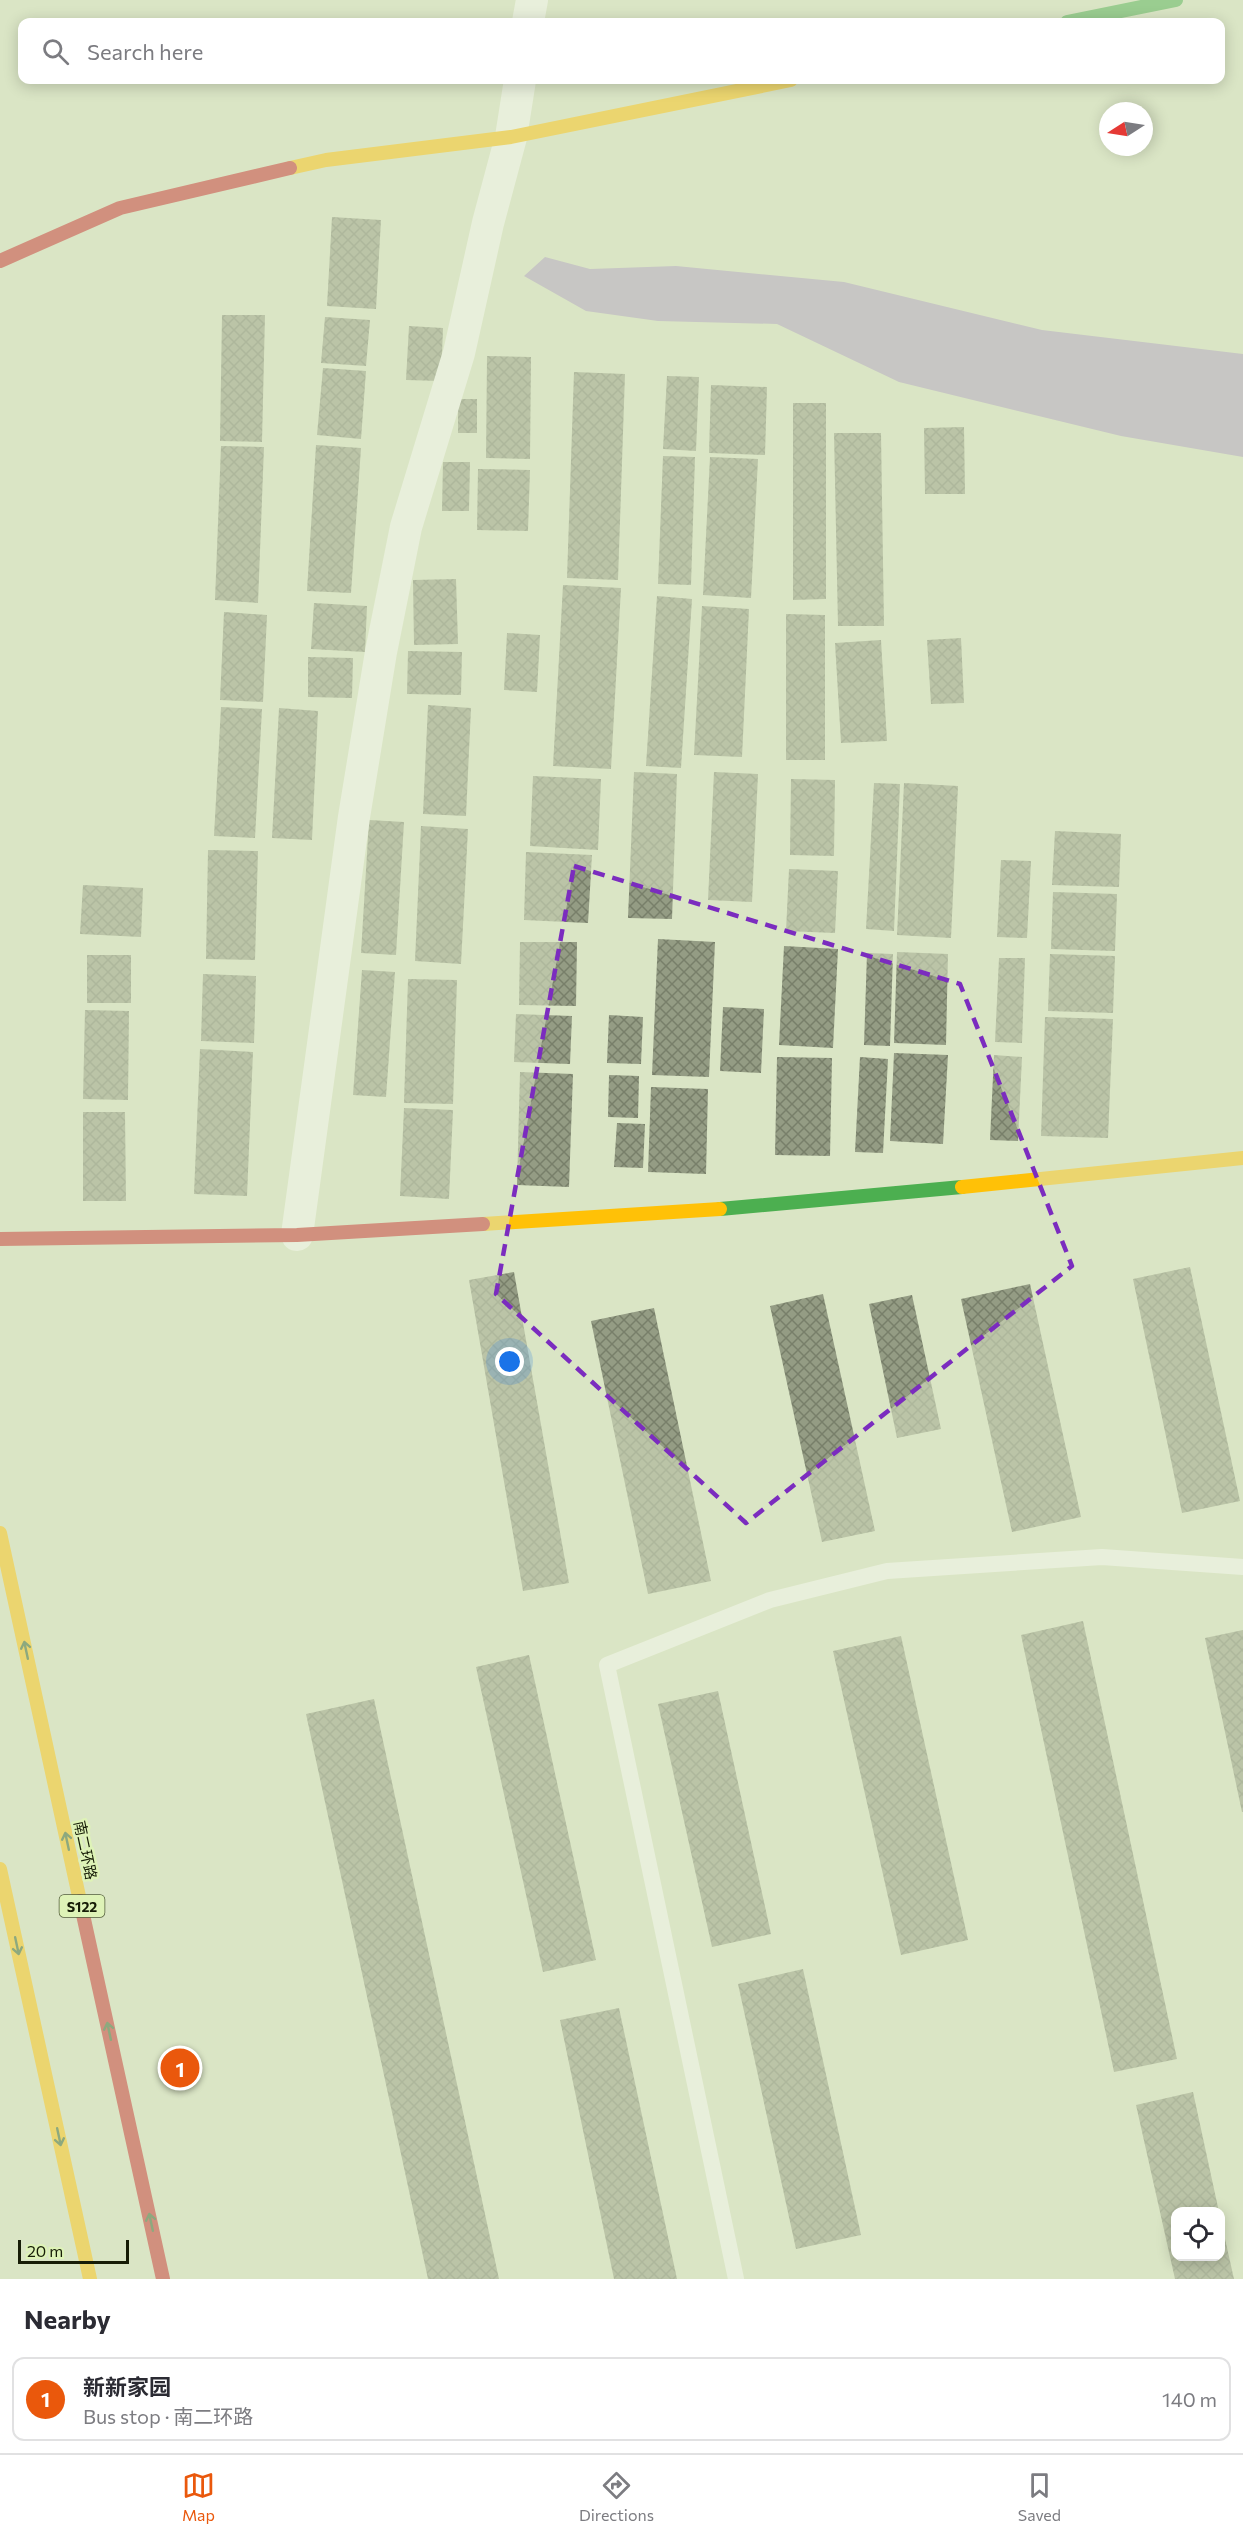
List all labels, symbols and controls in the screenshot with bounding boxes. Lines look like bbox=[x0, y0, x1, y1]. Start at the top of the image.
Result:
search box bbox=[18, 18, 1225, 84]
icon: search bbox=[39, 35, 72, 68]
text: Search here bbox=[87, 38, 203, 65]
north arrow bbox=[1099, 102, 1153, 156]
your location bbox=[495, 1347, 524, 1376]
one-way arrow bbox=[19, 1641, 31, 1660]
street label: 南二环路 bbox=[71, 1819, 101, 1881]
one-way arrow bbox=[61, 1832, 73, 1851]
road number: S122 bbox=[60, 1895, 104, 1917]
one-way arrow bbox=[12, 1936, 23, 1956]
one-way arrow bbox=[103, 2022, 114, 2042]
pin: 1 bbox=[160, 2046, 200, 2090]
one-way arrow bbox=[53, 2127, 65, 2146]
map controls bbox=[1171, 2207, 1225, 2261]
button: locate bbox=[1171, 2207, 1225, 2261]
one-way arrow bbox=[144, 2213, 156, 2232]
scale bar bbox=[18, 2237, 129, 2264]
text: 20 m bbox=[27, 2241, 63, 2260]
text: Nearby bbox=[24, 2303, 111, 2334]
text: 新新家园 bbox=[83, 2373, 171, 2400]
text: 1 bbox=[41, 2387, 50, 2411]
text: 140 m bbox=[1162, 2387, 1217, 2411]
text: Bus stop · 南二环路 bbox=[83, 2404, 253, 2428]
tab: Map bbox=[182, 2469, 215, 2524]
tab: Directions bbox=[579, 2469, 654, 2524]
tab: Saved bbox=[1018, 2469, 1061, 2524]

